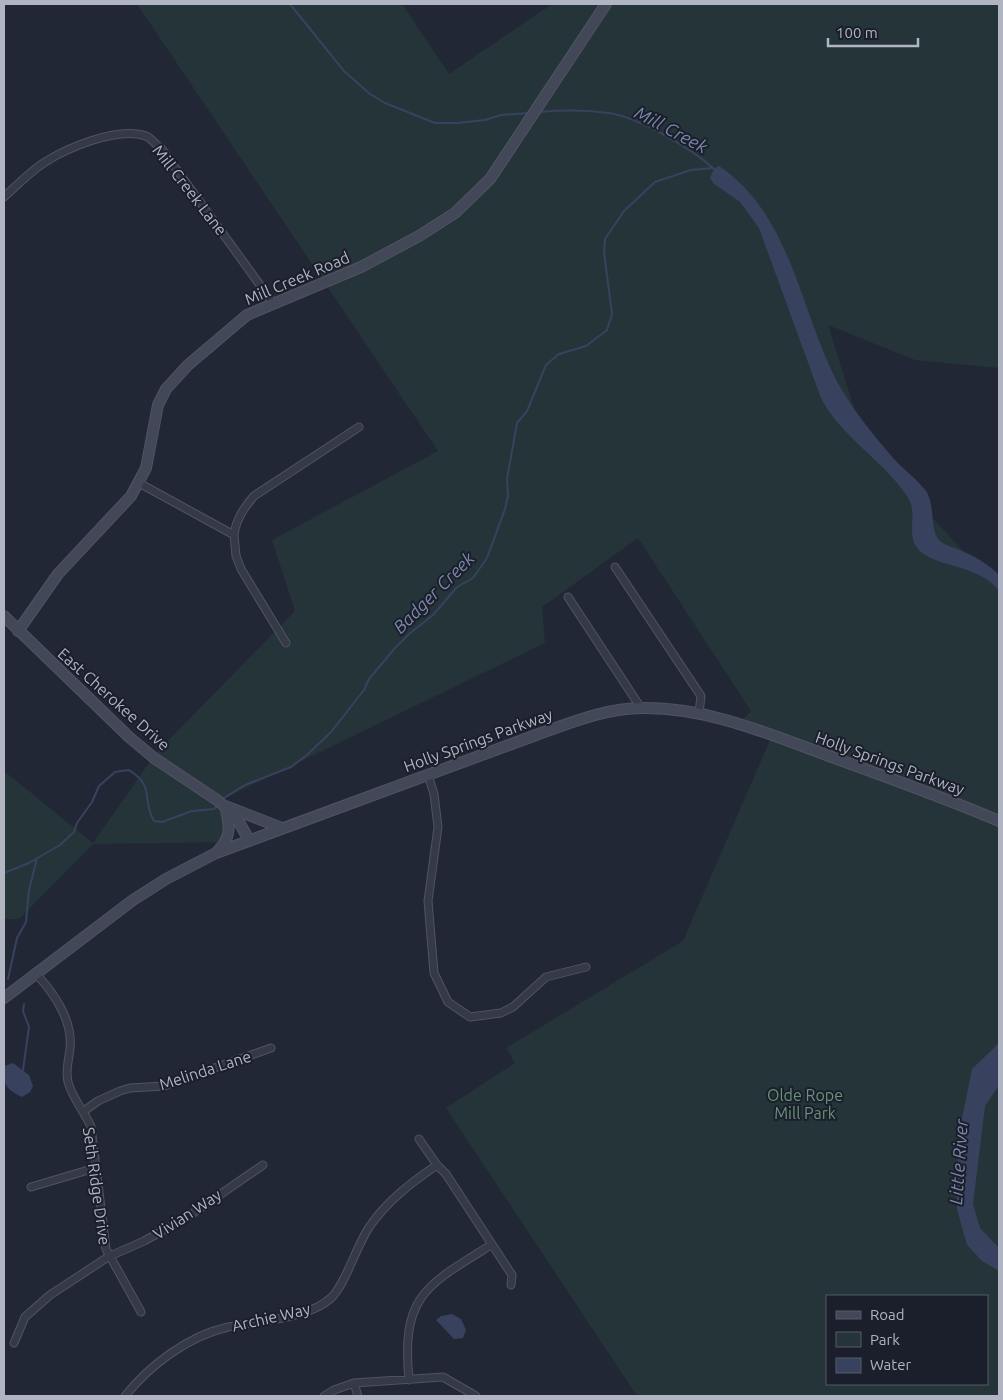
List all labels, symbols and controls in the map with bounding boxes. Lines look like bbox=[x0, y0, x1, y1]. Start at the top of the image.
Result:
scale bar bbox=[828, 15, 918, 47]
text: 100 m bbox=[836, 24, 878, 41]
water label: Mill Creek bbox=[632, 102, 712, 157]
street label: Mill Creek Lane bbox=[149, 141, 231, 239]
street label: Mill Creek Road bbox=[242, 248, 352, 308]
water label: Badger Creek bbox=[389, 547, 478, 637]
street label: East Cherokee Drive bbox=[54, 644, 174, 754]
street label: Holly Springs Parkway bbox=[401, 705, 555, 775]
street label: Holly Springs Parkway bbox=[813, 728, 967, 798]
street label: Melinda Lane bbox=[157, 1047, 253, 1093]
park label: Olde Rope Mill Park bbox=[767, 1086, 843, 1122]
water label: Little River bbox=[945, 1117, 971, 1205]
street label: Seth Ridge Drive bbox=[80, 1126, 114, 1246]
street label: Vivian Way bbox=[150, 1185, 225, 1243]
legend bbox=[826, 1295, 988, 1385]
street label: Archie Way bbox=[230, 1299, 312, 1335]
text: Road bbox=[870, 1306, 905, 1323]
text: Park bbox=[870, 1331, 900, 1348]
text: Water bbox=[870, 1356, 911, 1373]

